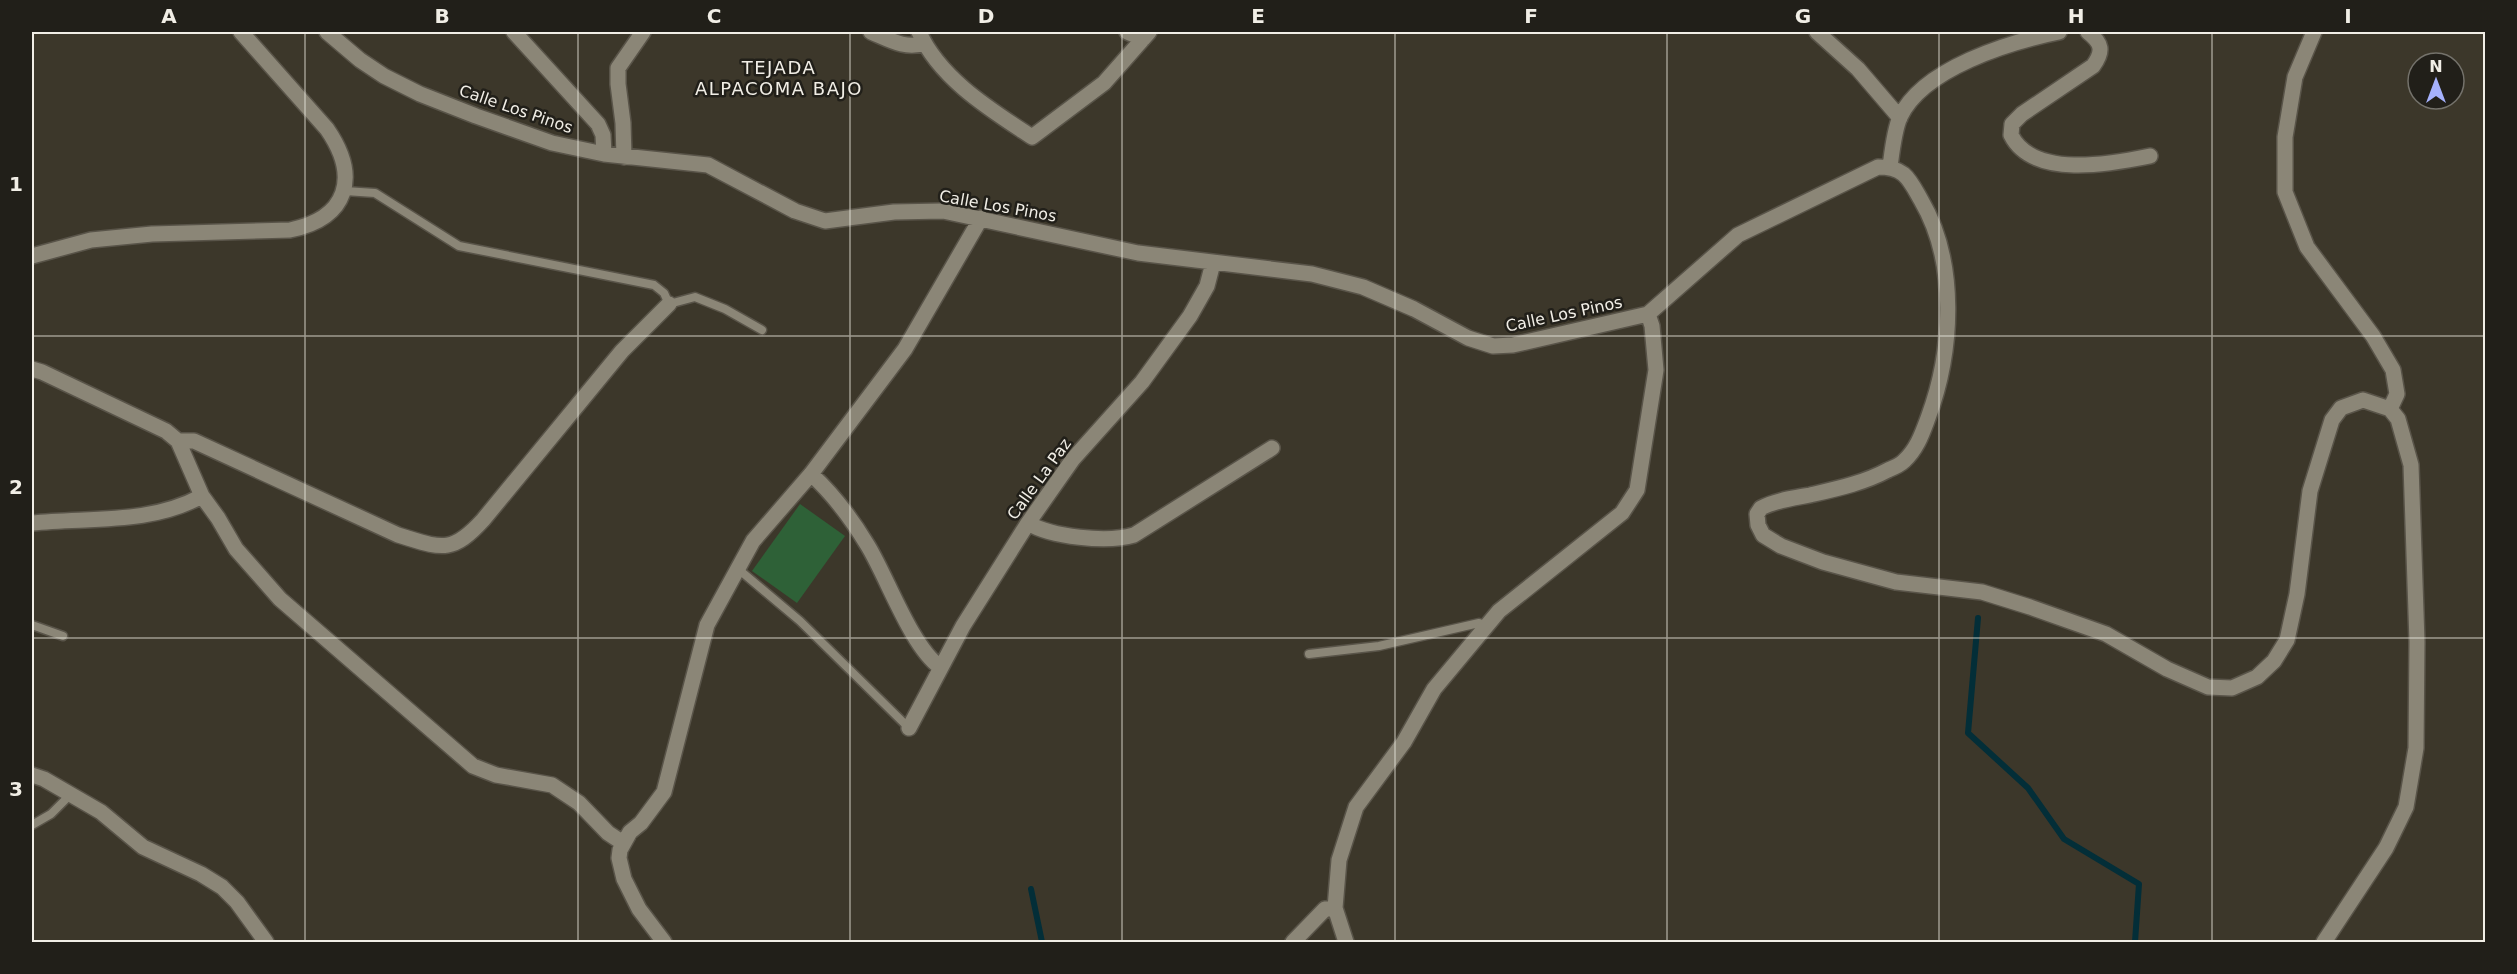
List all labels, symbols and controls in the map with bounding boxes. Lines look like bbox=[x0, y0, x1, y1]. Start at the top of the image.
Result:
text: A bbox=[161, 4, 177, 28]
text: B bbox=[434, 4, 450, 28]
text: C bbox=[707, 4, 721, 28]
text: D bbox=[978, 4, 994, 28]
text: E bbox=[1251, 4, 1265, 28]
text: F bbox=[1524, 4, 1538, 28]
text: G bbox=[1795, 4, 1811, 28]
text: H bbox=[2068, 4, 2084, 28]
text: I bbox=[2344, 4, 2352, 28]
north arrow bbox=[2406, 51, 2466, 111]
district label: TEJADA ALPACOMA BAJO bbox=[695, 57, 863, 99]
text: N bbox=[2429, 57, 2443, 76]
street label: Calle Los Pinos bbox=[457, 81, 575, 137]
text: 1 bbox=[9, 172, 23, 196]
street label: Calle Los Pinos bbox=[938, 186, 1058, 226]
street label: Calle Los Pinos bbox=[1504, 292, 1624, 336]
street label: Calle La Paz bbox=[1003, 435, 1075, 523]
text: 2 bbox=[9, 475, 23, 499]
text: 3 bbox=[9, 777, 23, 801]

